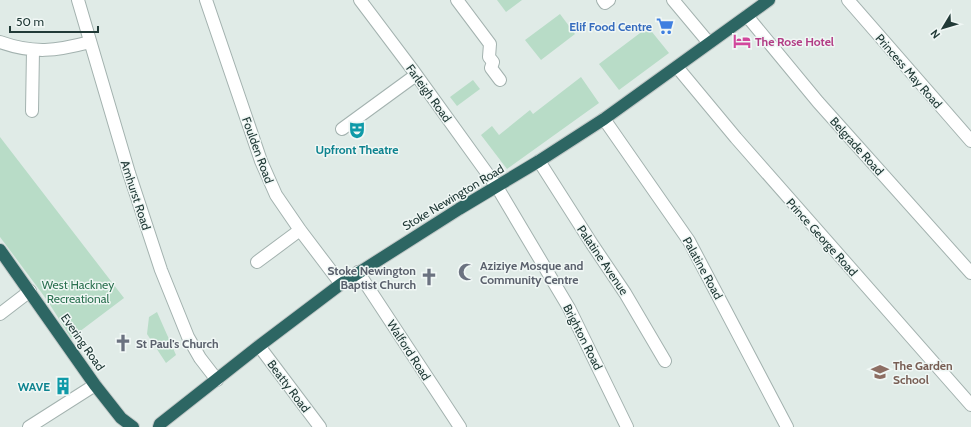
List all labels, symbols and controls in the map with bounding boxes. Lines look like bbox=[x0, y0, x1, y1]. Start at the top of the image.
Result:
scale bar bbox=[10, 8, 98, 34]
north arrow bbox=[923, 8, 963, 48]
text: 50 m bbox=[16, 14, 44, 29]
supermarket icon: Elif Food Centre bbox=[655, 16, 675, 36]
place label: Elif Food Centre bbox=[569, 19, 652, 34]
text: N bbox=[927, 27, 943, 42]
hotel icon: The Rose Hotel bbox=[732, 31, 752, 51]
street label: Princess May Road bbox=[873, 31, 945, 111]
place label: The Rose Hotel bbox=[755, 34, 834, 49]
street label: Farleigh Road bbox=[403, 61, 455, 125]
street label: Belgrade Road bbox=[827, 114, 887, 178]
street label: Foulden Road bbox=[239, 115, 277, 185]
theatre icon: Upfront Theatre bbox=[347, 120, 367, 140]
place label: Upfront Theatre bbox=[316, 142, 398, 157]
street label: Amhurst Road bbox=[118, 158, 154, 232]
street label: Stoke Newington Road bbox=[400, 161, 506, 233]
street label: Prince George Road bbox=[783, 195, 861, 279]
street label: Palatine Avenue bbox=[574, 222, 632, 298]
street label: Palatine Road bbox=[680, 234, 726, 302]
place label: Aziziye Mosque and Community Centre bbox=[480, 258, 584, 287]
mosque icon: Aziziye Mosque and Community Centre bbox=[457, 262, 477, 282]
place label: Stoke Newington Baptist Church bbox=[327, 263, 416, 292]
church icon: Stoke Newington Baptist Church bbox=[419, 267, 439, 287]
park label: West Hackney Recreational bbox=[42, 277, 114, 306]
street label: Brighton Road bbox=[560, 302, 606, 372]
street label: Evering Road bbox=[58, 311, 108, 373]
street label: Walford Road bbox=[384, 317, 434, 383]
church icon: St Paul's Church bbox=[113, 333, 133, 353]
place label: St Paul's Church bbox=[136, 336, 219, 351]
street label: Beatty Road bbox=[264, 357, 314, 415]
place label: The Garden School bbox=[893, 358, 953, 387]
school or university icon: The Garden School bbox=[870, 362, 890, 382]
building icon: WAVE bbox=[53, 376, 73, 396]
place label: WAVE bbox=[18, 379, 50, 394]

